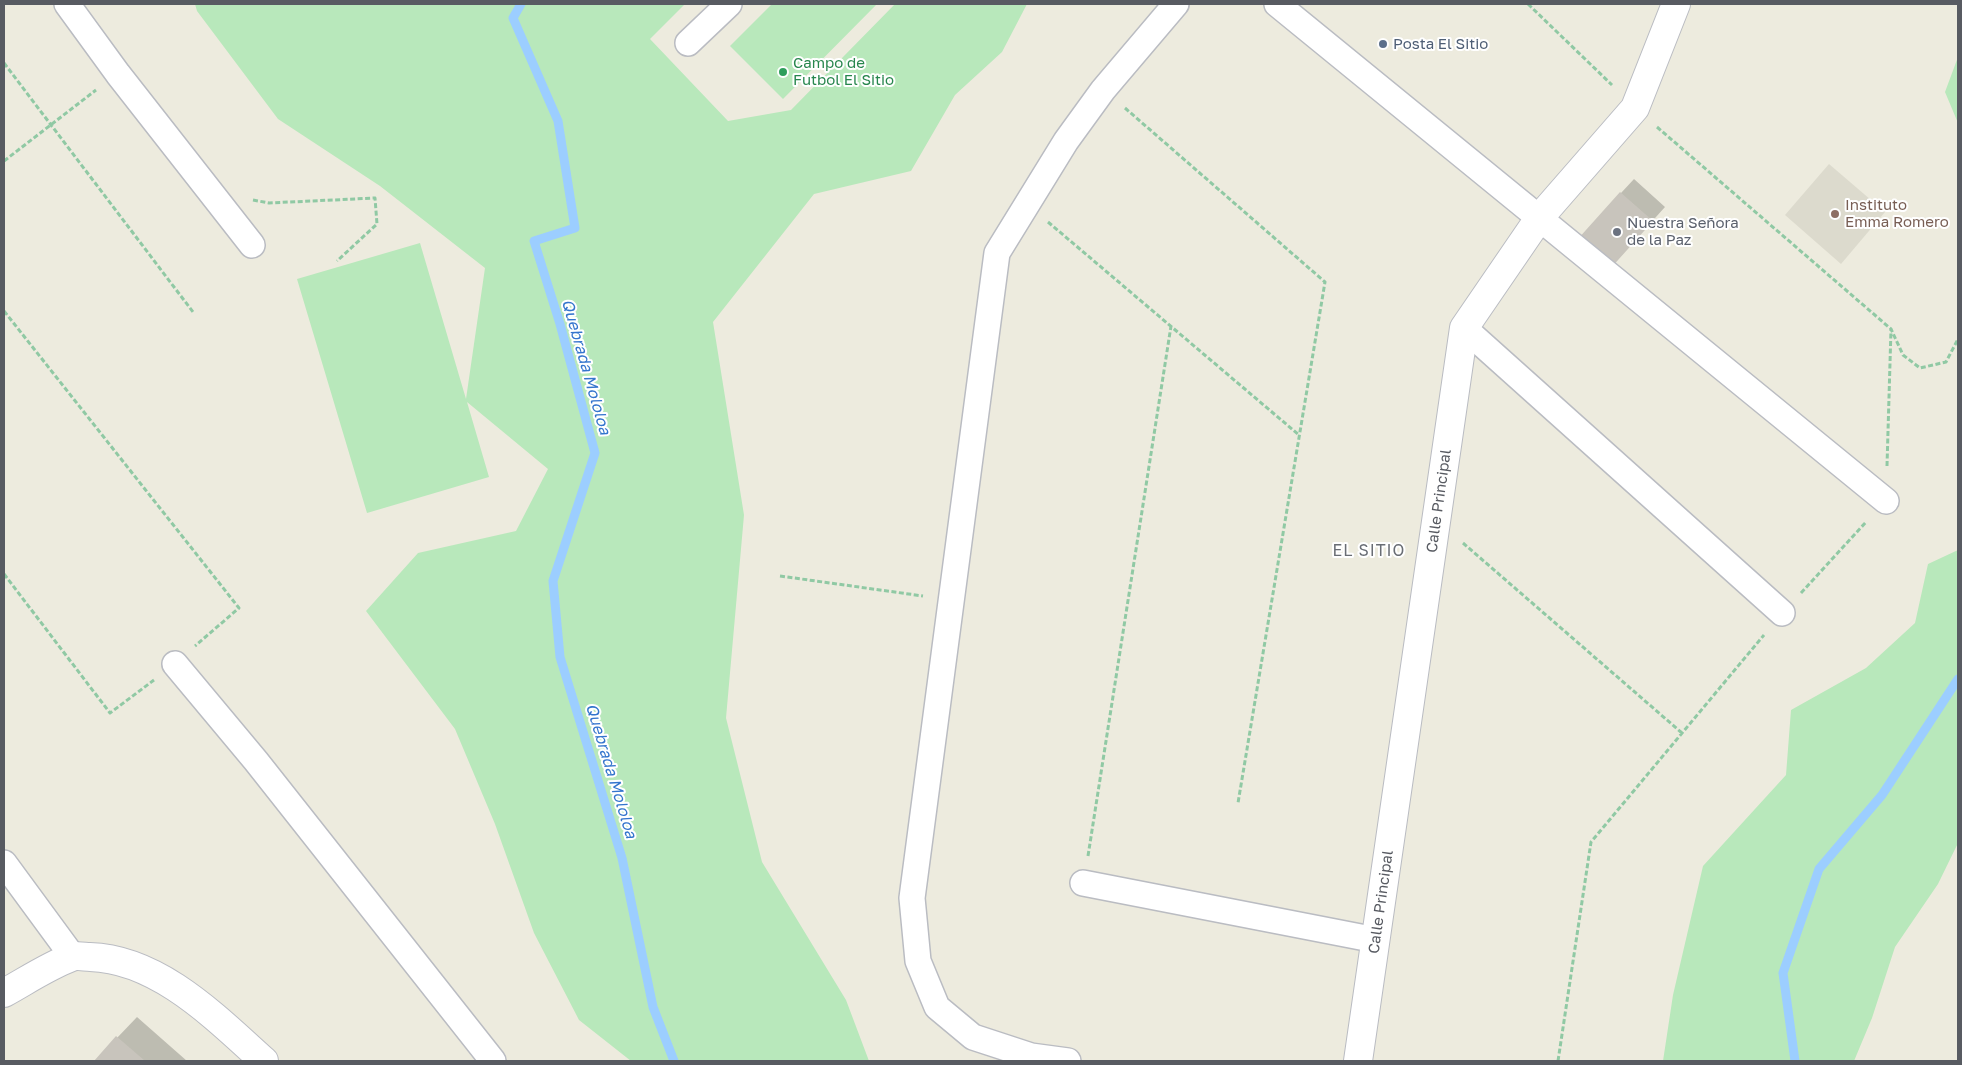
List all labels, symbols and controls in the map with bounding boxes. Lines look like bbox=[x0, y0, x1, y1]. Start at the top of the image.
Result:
place label: Posta El Sitio bbox=[1393, 35, 1488, 53]
marker: Posta El Sitio bbox=[1377, 38, 1389, 50]
place label: Campo de Futbol El Sitio bbox=[793, 54, 894, 89]
marker: Campo de Futbol El Sitio bbox=[777, 66, 789, 78]
place label: Instituto Emma Romero bbox=[1845, 196, 1949, 231]
marker: Instituto Emma Romero bbox=[1829, 208, 1841, 220]
place label: Nuestra Señora de la Paz bbox=[1627, 214, 1739, 249]
marker: Nuestra Señora de la Paz bbox=[1611, 226, 1623, 238]
water label: Quebrada Mololoa bbox=[557, 297, 615, 437]
street label: Calle Principal bbox=[1423, 448, 1455, 554]
district label: EL SITIO bbox=[1332, 541, 1406, 561]
water label: Quebrada Mololoa bbox=[581, 701, 641, 841]
street label: Calle Principal bbox=[1365, 849, 1397, 955]

